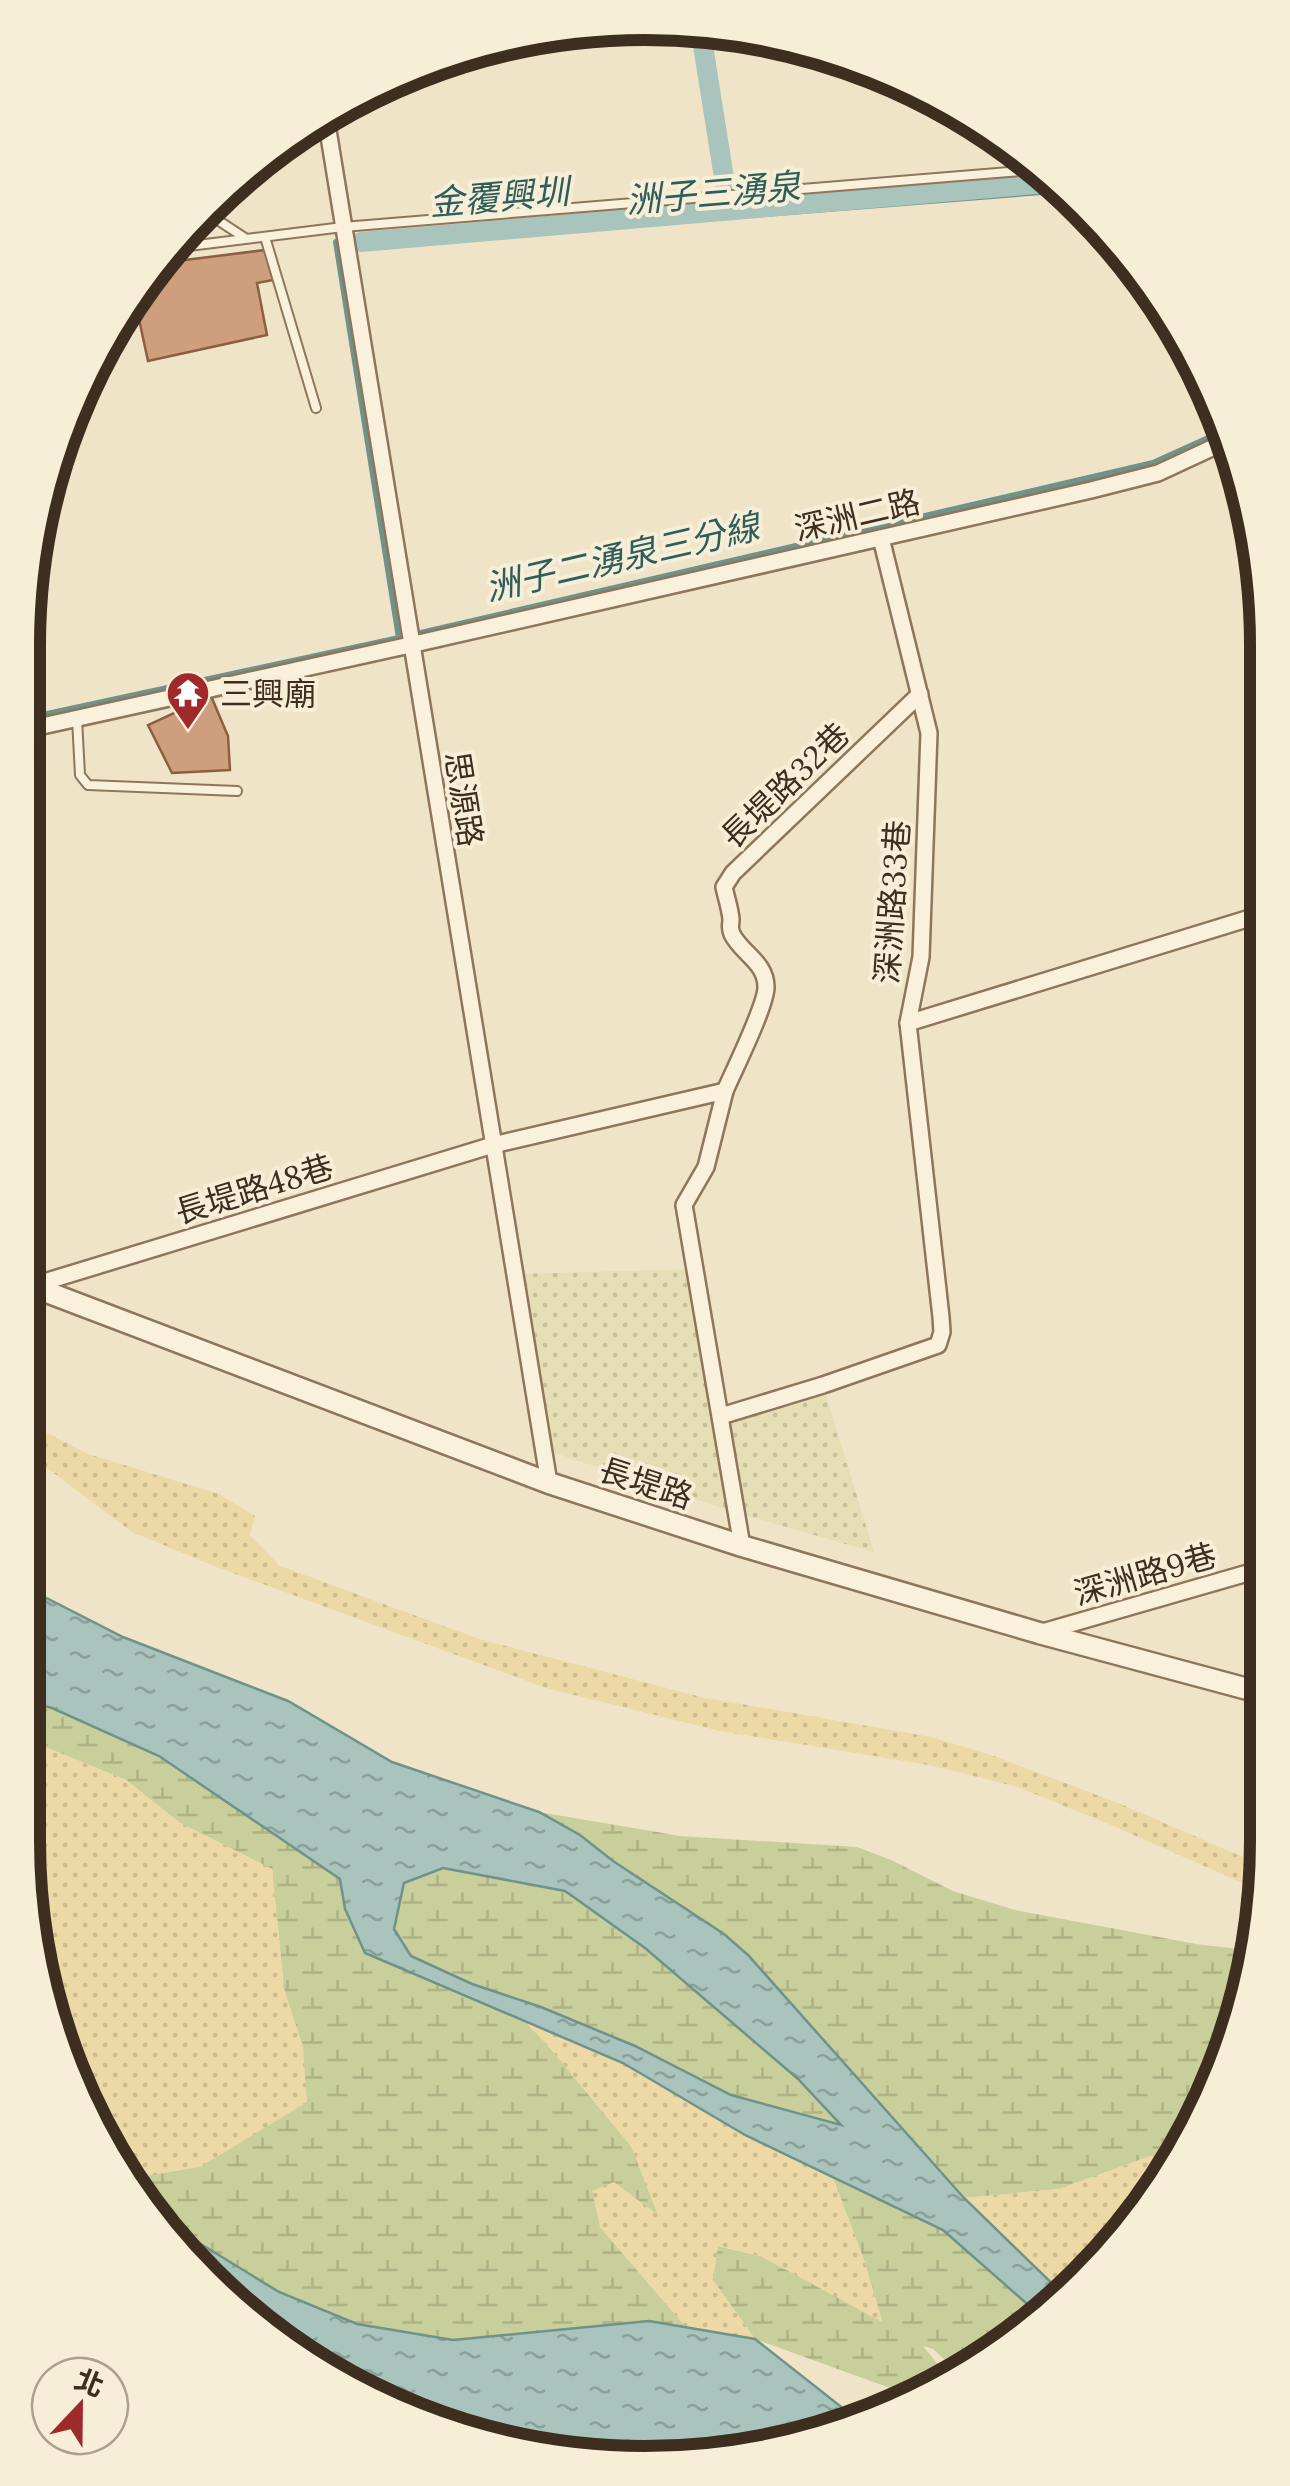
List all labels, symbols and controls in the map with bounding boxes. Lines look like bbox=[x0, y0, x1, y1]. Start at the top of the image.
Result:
water label: 洲子三湧泉 bbox=[624, 163, 803, 223]
water label: 金覆興圳 bbox=[427, 168, 576, 226]
street label: 深洲二路 bbox=[790, 481, 924, 549]
water label: 洲子二湧泉三分線 bbox=[481, 503, 767, 610]
temple icon: 三興廟 bbox=[165, 670, 211, 731]
place label: 三興廟 bbox=[220, 673, 316, 714]
street label: 長堤路32巷 bbox=[712, 714, 858, 856]
street label: 思源路 bbox=[436, 748, 492, 850]
street label: 深洲路33巷 bbox=[866, 819, 918, 985]
street label: 長堤路48巷 bbox=[170, 1146, 338, 1232]
street label: 長堤路 bbox=[594, 1449, 698, 1517]
street label: 深洲路9巷 bbox=[1069, 1534, 1221, 1614]
north arrow bbox=[30, 2356, 130, 2456]
text: 北 bbox=[70, 2361, 109, 2405]

